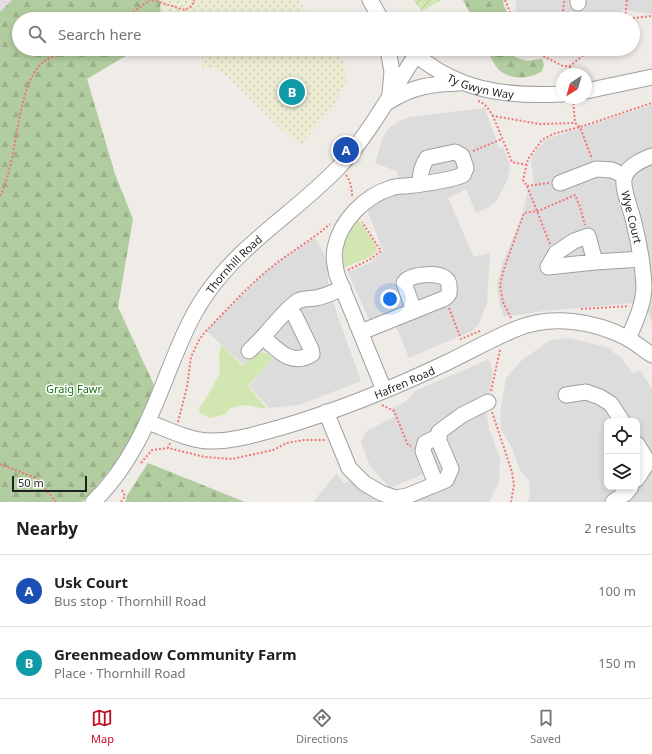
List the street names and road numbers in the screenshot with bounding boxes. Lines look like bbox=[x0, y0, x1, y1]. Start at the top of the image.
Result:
street label: Ty Gwyn Way bbox=[445, 69, 515, 101]
street label: Wye Court bbox=[618, 189, 646, 245]
street label: Thornhill Road bbox=[202, 231, 265, 296]
street label: Hafren Road bbox=[371, 362, 437, 402]

